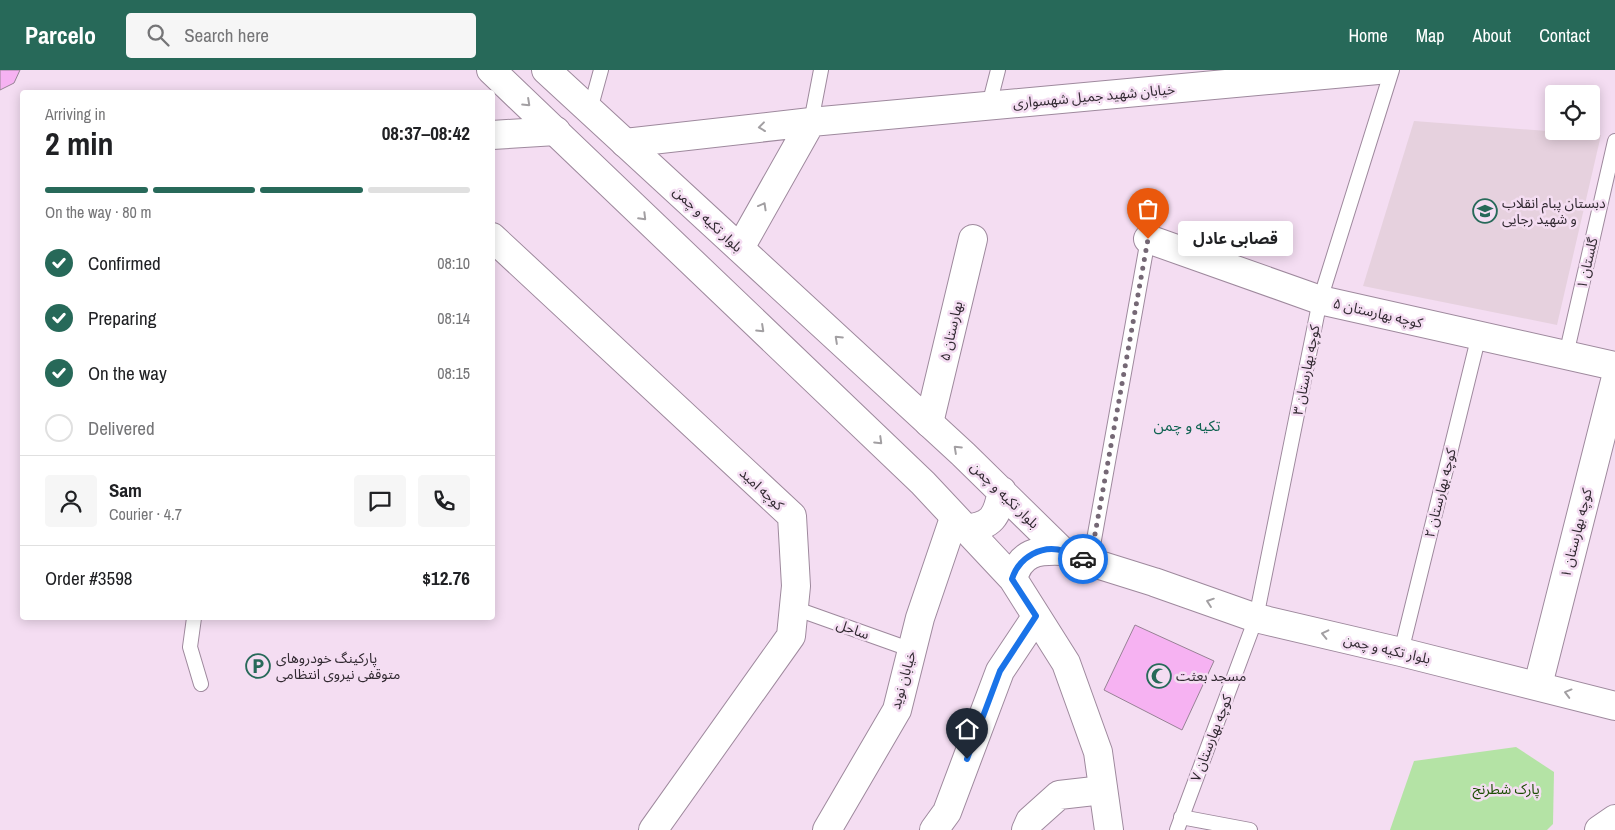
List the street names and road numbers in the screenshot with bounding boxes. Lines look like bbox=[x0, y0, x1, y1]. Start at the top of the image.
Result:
street label: خیابان شهید جمیل شهسواری bbox=[1012, 80, 1176, 112]
street label: بلوار تکیه و چمن bbox=[669, 182, 747, 257]
street label: گلستان ١ bbox=[1572, 235, 1602, 290]
street label: کوچه بهارستان ۵ bbox=[1331, 294, 1425, 333]
street label: بهارستان ۵ bbox=[935, 299, 967, 363]
street label: کوچه بهارستان ۳ bbox=[1288, 323, 1325, 417]
street label: کوچه بهارستان ۲ bbox=[1420, 446, 1461, 540]
street label: بلوار تکیه و چمن bbox=[966, 458, 1043, 533]
street label: کوچه امید bbox=[735, 464, 788, 515]
street label: کوچه بهارستان ۱ bbox=[1556, 486, 1597, 580]
street label: ساحل bbox=[834, 615, 872, 643]
street label: بلوار تکیه و چمن bbox=[1341, 630, 1432, 669]
street label: خیابان نوید bbox=[886, 649, 920, 711]
street label: کوچه بهارستان ۷ bbox=[1186, 692, 1237, 784]

